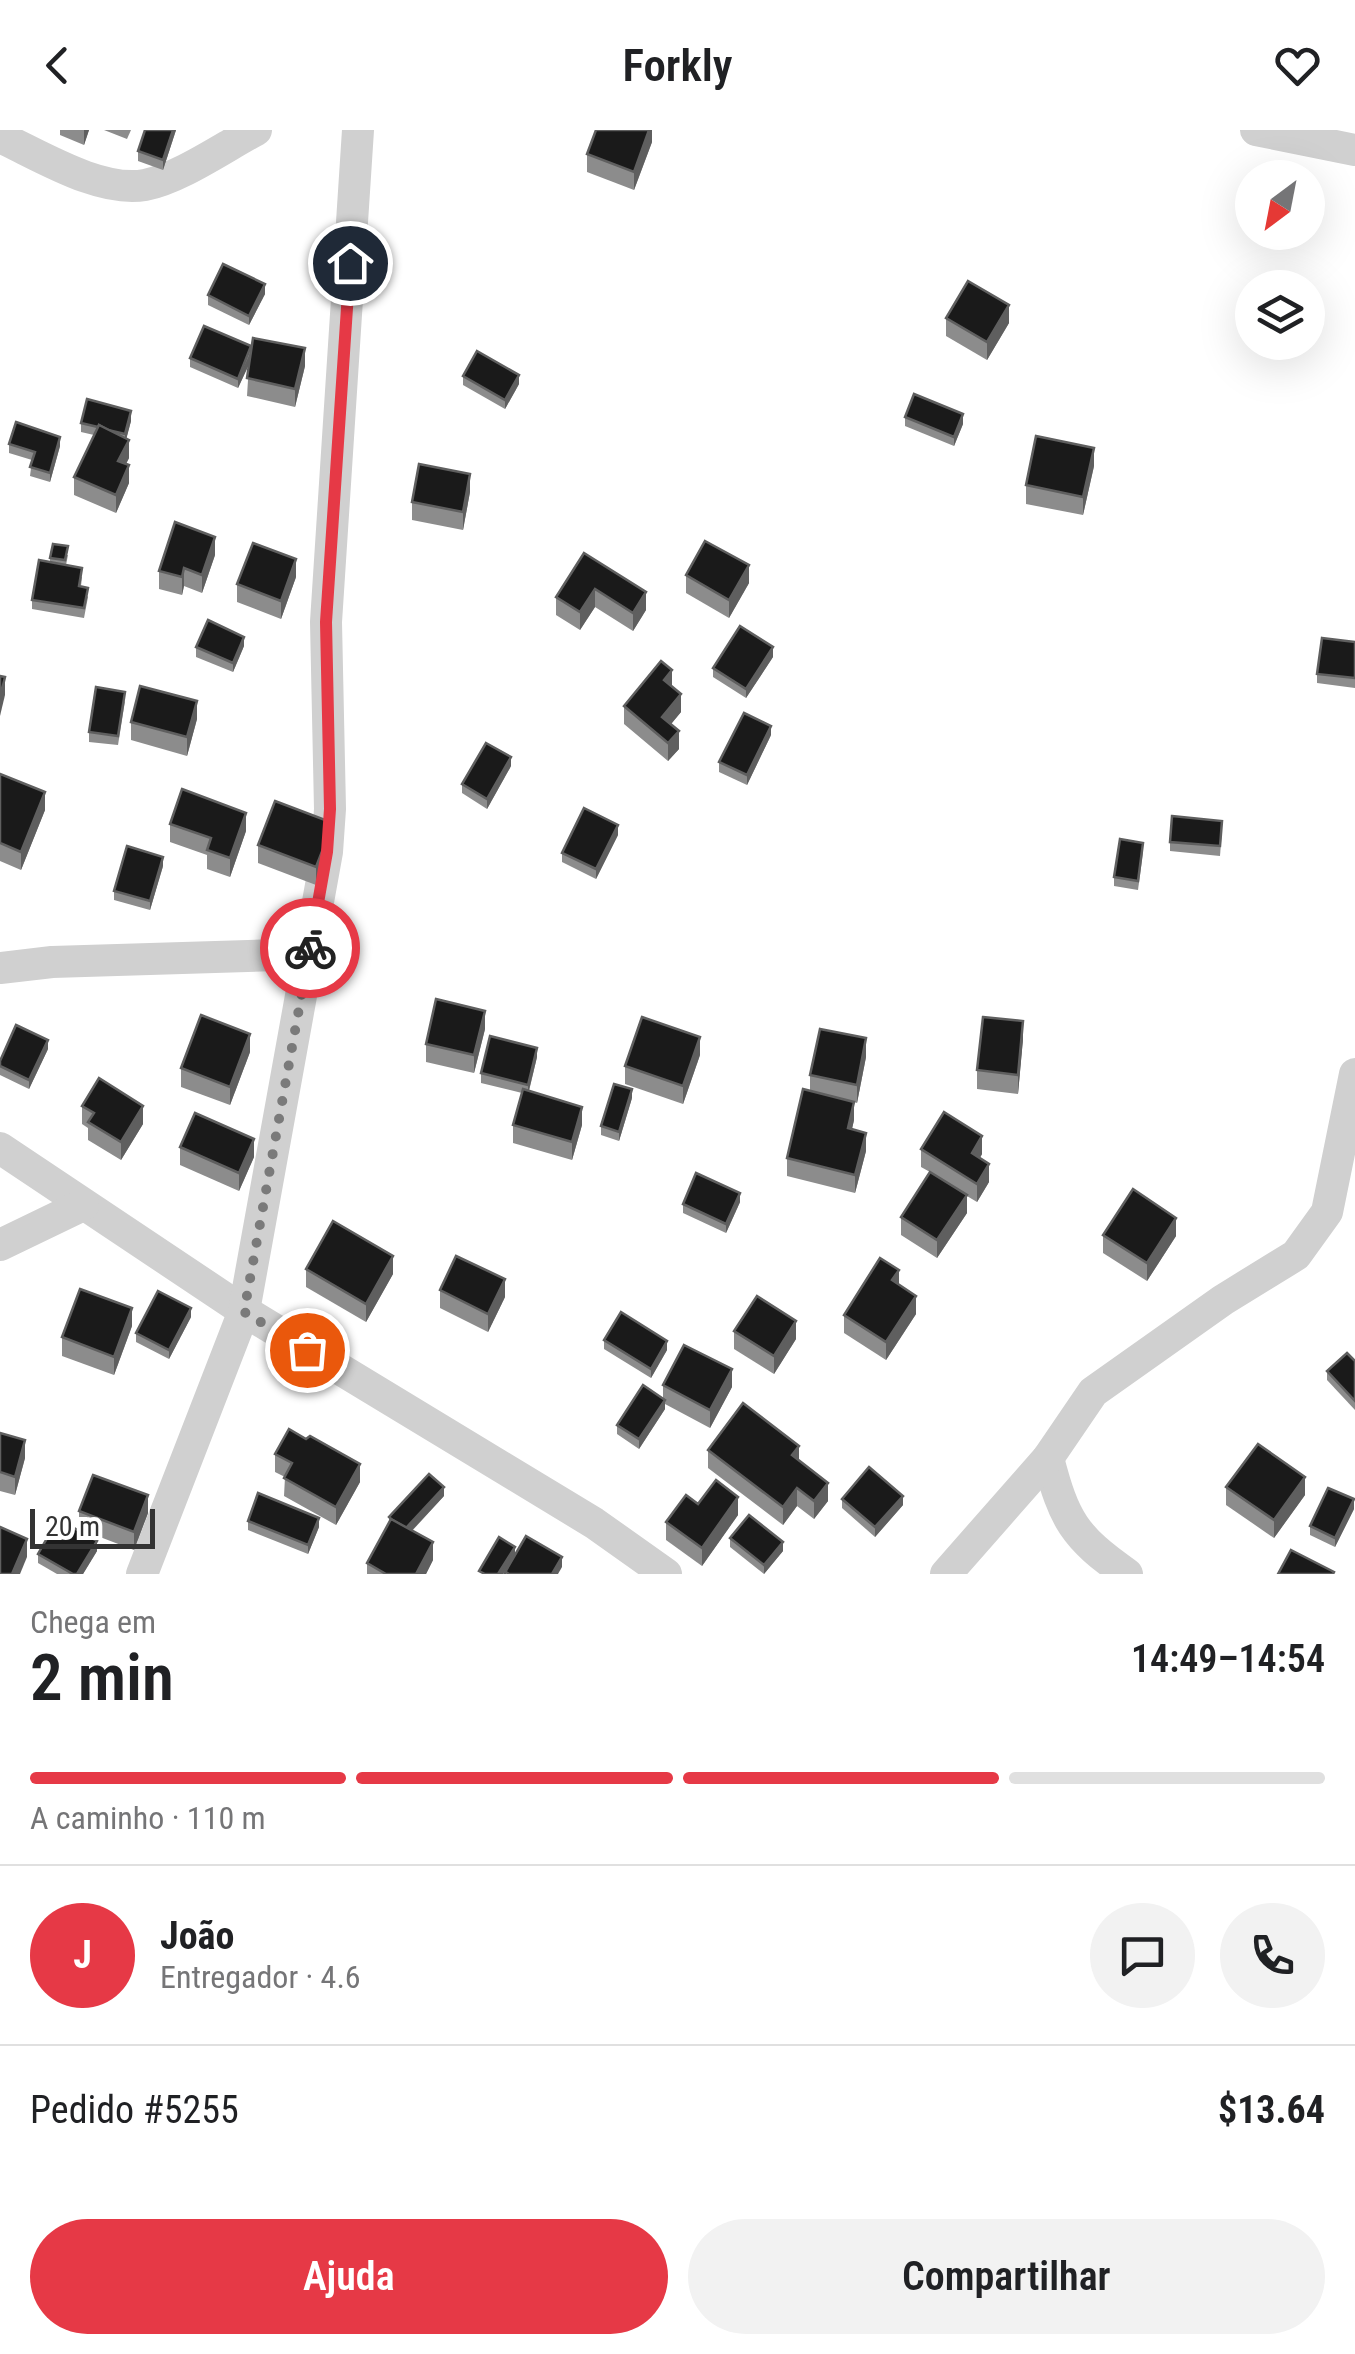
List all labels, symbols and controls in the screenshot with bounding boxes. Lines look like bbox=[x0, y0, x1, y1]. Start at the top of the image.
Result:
icon: back bbox=[30, 38, 85, 93]
icon: heart bbox=[1270, 38, 1325, 93]
text: Forkly bbox=[622, 39, 733, 92]
north arrow bbox=[1235, 160, 1325, 250]
map controls bbox=[1235, 160, 1325, 360]
pin bbox=[308, 221, 393, 306]
icon: home bbox=[323, 236, 378, 291]
button: layers bbox=[1235, 270, 1325, 360]
courier bbox=[260, 898, 360, 998]
icon: bike bbox=[283, 921, 338, 976]
pin bbox=[265, 1308, 350, 1393]
icon: bag bbox=[280, 1323, 335, 1378]
scale bar bbox=[30, 1504, 155, 1548]
text: 20 m bbox=[45, 1510, 100, 1543]
text: Chega em bbox=[30, 1603, 156, 1641]
text: 14:49–14:54 bbox=[1131, 1637, 1325, 1681]
text: 2 min bbox=[30, 1640, 174, 1716]
text: A caminho · 110 m bbox=[30, 1799, 266, 1837]
button: chat bbox=[1090, 1903, 1195, 2008]
button: phone bbox=[1220, 1903, 1325, 2008]
text: João bbox=[160, 1914, 234, 1958]
text: J bbox=[73, 1933, 92, 1977]
text: Entregador · 4.6 bbox=[160, 1958, 361, 1996]
text: Pedido #5255 bbox=[30, 2088, 239, 2132]
text: $13.64 bbox=[1218, 2088, 1325, 2132]
button: Ajuda bbox=[30, 2219, 668, 2334]
button: Compartilhar bbox=[688, 2219, 1325, 2334]

